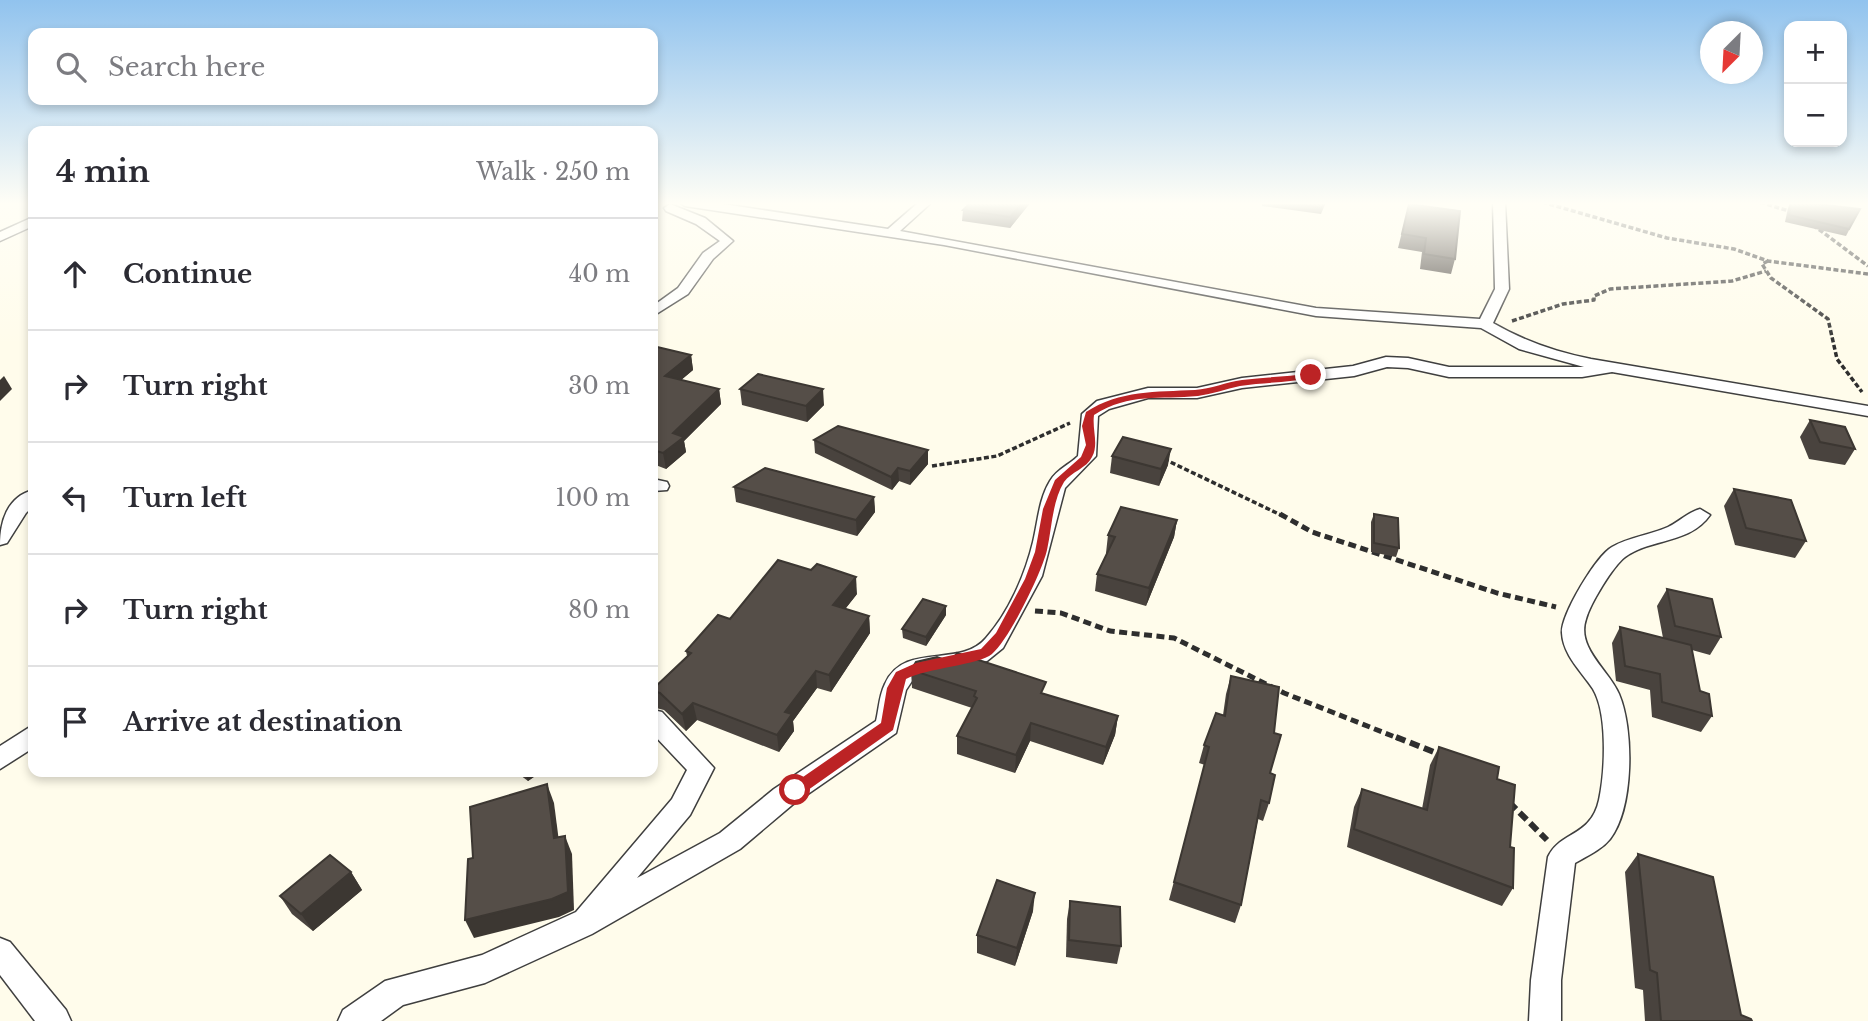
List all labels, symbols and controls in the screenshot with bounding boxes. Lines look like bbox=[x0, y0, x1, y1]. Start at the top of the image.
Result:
north arrow bbox=[1700, 21, 1763, 84]
map controls bbox=[1784, 21, 1847, 147]
button: + bbox=[1784, 21, 1847, 84]
search box bbox=[28, 28, 658, 105]
icon: search bbox=[52, 48, 90, 86]
text: Search here bbox=[108, 51, 265, 83]
button: − bbox=[1784, 84, 1847, 147]
text: 4 min bbox=[56, 153, 150, 190]
text: Walk · 250 m bbox=[476, 158, 630, 186]
icon: ahead bbox=[56, 255, 94, 293]
text: Continue bbox=[123, 258, 252, 290]
text: 40 m bbox=[569, 260, 630, 288]
route end bbox=[1295, 359, 1326, 390]
icon: right bbox=[56, 367, 94, 405]
text: Turn right bbox=[123, 370, 268, 402]
text: 30 m bbox=[568, 372, 630, 400]
icon: left bbox=[56, 479, 94, 517]
text: Turn left bbox=[123, 482, 247, 514]
text: 100 m bbox=[556, 484, 630, 512]
icon: right bbox=[56, 591, 94, 629]
text: Turn right bbox=[123, 594, 268, 626]
text: 80 m bbox=[568, 596, 630, 624]
icon: arrive bbox=[56, 703, 94, 741]
text: Arrive at destination bbox=[123, 706, 403, 738]
route start bbox=[779, 774, 810, 805]

